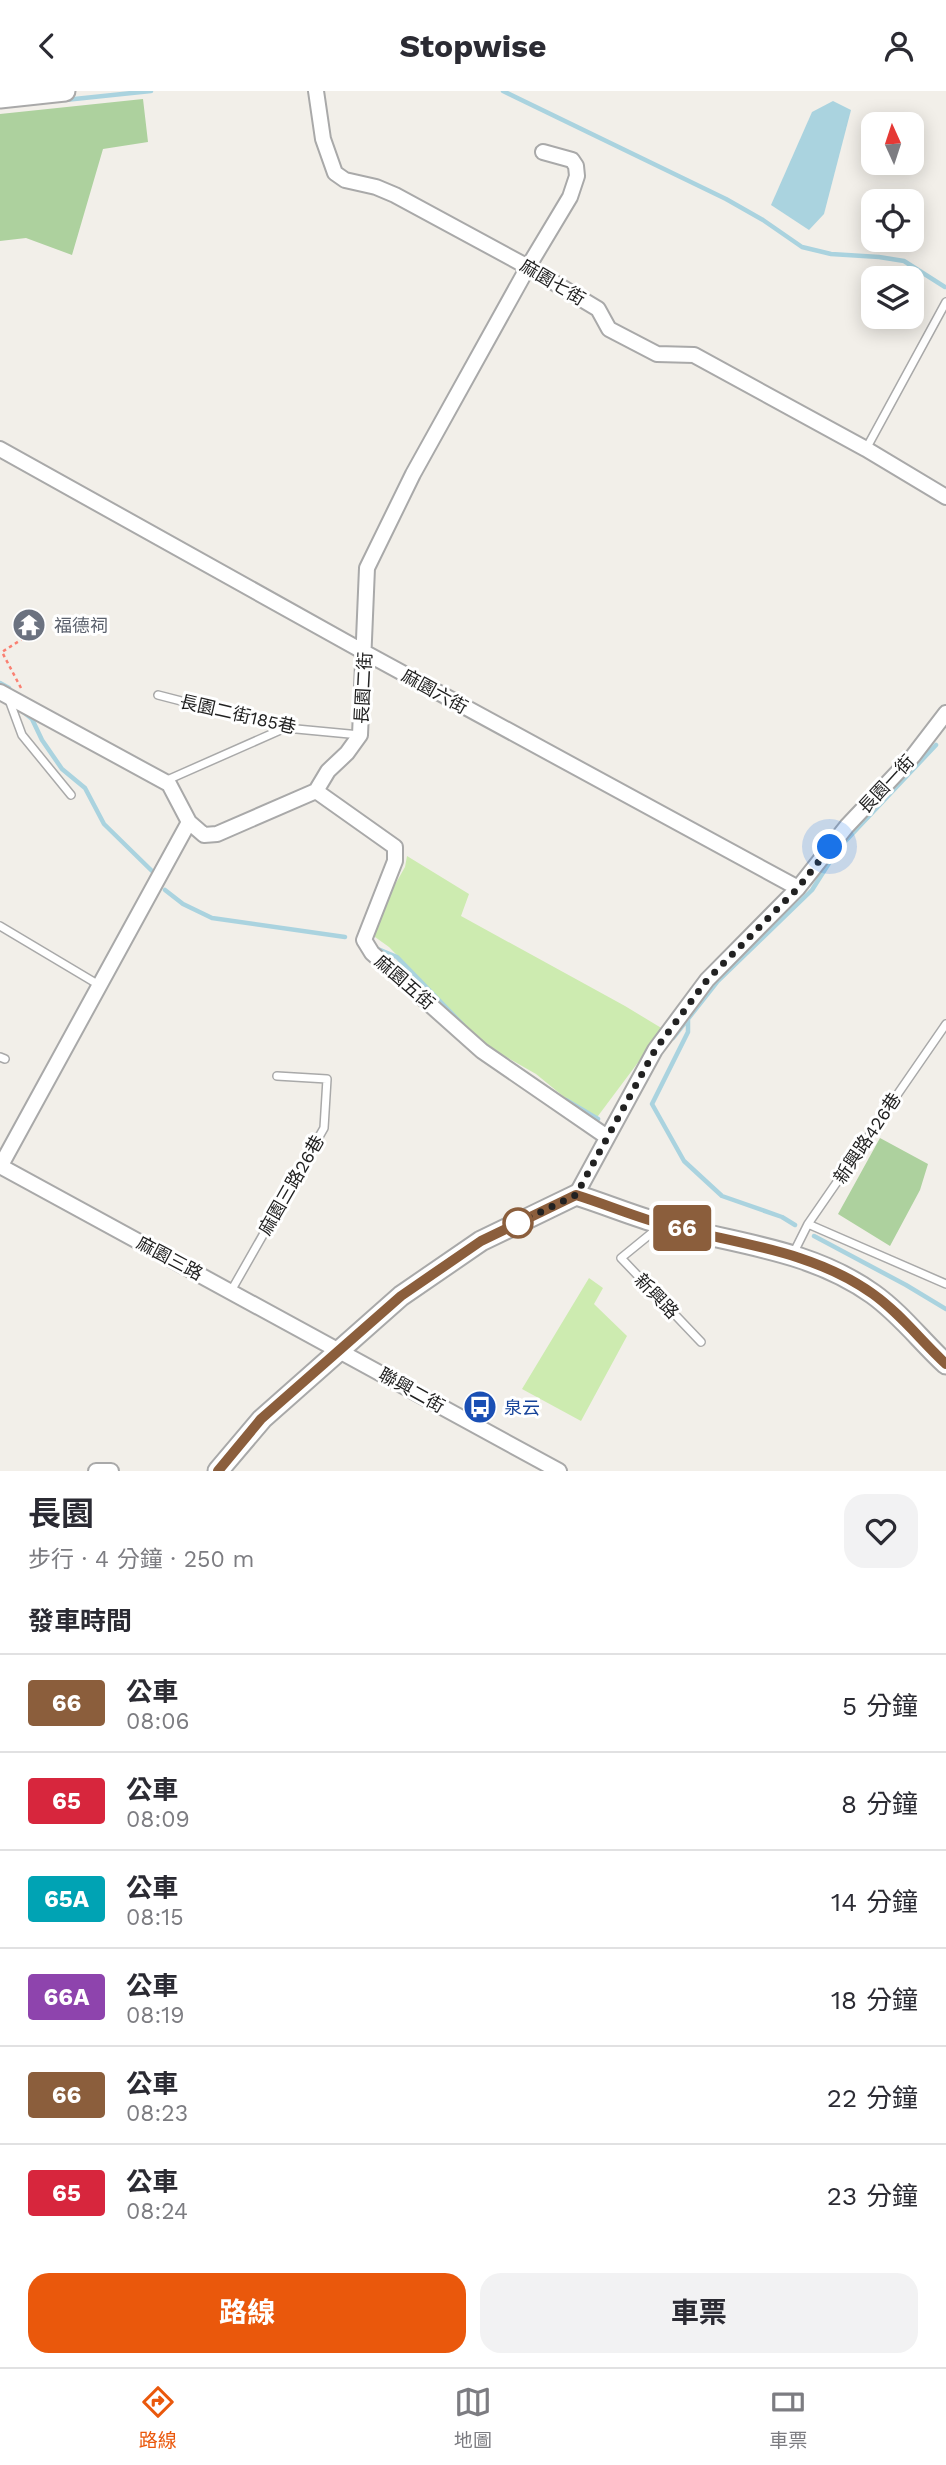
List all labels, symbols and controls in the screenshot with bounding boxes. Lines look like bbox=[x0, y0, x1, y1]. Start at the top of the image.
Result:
icon: back bbox=[28, 27, 66, 65]
text: Stopwise bbox=[399, 27, 547, 65]
icon: person bbox=[880, 27, 918, 65]
north arrow bbox=[861, 112, 924, 175]
map controls bbox=[861, 112, 924, 329]
button: locate bbox=[861, 189, 924, 252]
street label: 麻園七街 bbox=[517, 254, 589, 310]
button: layers bbox=[861, 266, 924, 329]
temple icon: 福德祠 bbox=[10, 606, 48, 644]
place label: 福德祠 bbox=[54, 615, 108, 636]
street label: 長園二街 bbox=[351, 651, 375, 725]
street label: 麻園六街 bbox=[398, 664, 472, 718]
street label: 長園二街185巷 bbox=[178, 690, 298, 738]
street label: 長園一街 bbox=[854, 751, 918, 817]
your location bbox=[812, 829, 847, 864]
street label: 麻園五街 bbox=[371, 950, 439, 1014]
street label: 新興路426巷 bbox=[829, 1089, 905, 1187]
street label: 麻園三路26巷 bbox=[254, 1131, 328, 1239]
line badge: 66 bbox=[650, 1205, 714, 1251]
unlabelled marker bbox=[503, 1208, 533, 1238]
text: 66 bbox=[667, 1214, 697, 1242]
street label: 麻園三路 bbox=[133, 1232, 207, 1284]
street label: 新興路 bbox=[631, 1269, 683, 1323]
street label: 聯興二街 bbox=[375, 1363, 449, 1417]
bus stop icon: 泉云 bbox=[461, 1388, 499, 1426]
place label: 泉云 bbox=[504, 1397, 540, 1418]
text: 長園 bbox=[28, 1494, 94, 1533]
button: heart bbox=[844, 1494, 918, 1568]
text: 步行 · 4 分鐘 · 250 m bbox=[28, 1546, 255, 1573]
text: 發車時間 bbox=[28, 1606, 132, 1636]
text: 公車 bbox=[126, 1677, 178, 1707]
text: 66 bbox=[52, 1689, 81, 1717]
text: 5 分鐘 bbox=[842, 1691, 918, 1721]
text: 08:06 bbox=[126, 1708, 190, 1735]
text: 公車 bbox=[126, 1775, 178, 1805]
text: 65 bbox=[52, 1787, 81, 1815]
text: 8 分鐘 bbox=[841, 1789, 918, 1819]
text: 08:09 bbox=[126, 1806, 190, 1833]
text: 公車 bbox=[126, 1873, 178, 1903]
text: 65A bbox=[44, 1885, 89, 1913]
text: 14 分鐘 bbox=[831, 1887, 918, 1917]
text: 08:15 bbox=[126, 1904, 184, 1931]
text: 公車 bbox=[126, 1971, 178, 2001]
text: 66A bbox=[44, 1983, 89, 2011]
text: 18 分鐘 bbox=[831, 1985, 918, 2015]
text: 08:19 bbox=[126, 2002, 184, 2029]
text: 公車 bbox=[126, 2069, 178, 2099]
text: 66 bbox=[52, 2081, 81, 2109]
text: 22 分鐘 bbox=[827, 2083, 918, 2113]
text: 08:23 bbox=[126, 2100, 188, 2127]
text: 公車 bbox=[126, 2167, 178, 2197]
text: 65 bbox=[52, 2179, 81, 2207]
text: 23 分鐘 bbox=[827, 2181, 918, 2211]
text: 08:24 bbox=[126, 2198, 188, 2225]
button: 路線 bbox=[28, 2273, 466, 2353]
button: 車票 bbox=[480, 2273, 918, 2353]
tab: 路線 bbox=[139, 2383, 177, 2452]
tab: 地圖 bbox=[454, 2383, 492, 2452]
tab: 車票 bbox=[769, 2383, 807, 2452]

